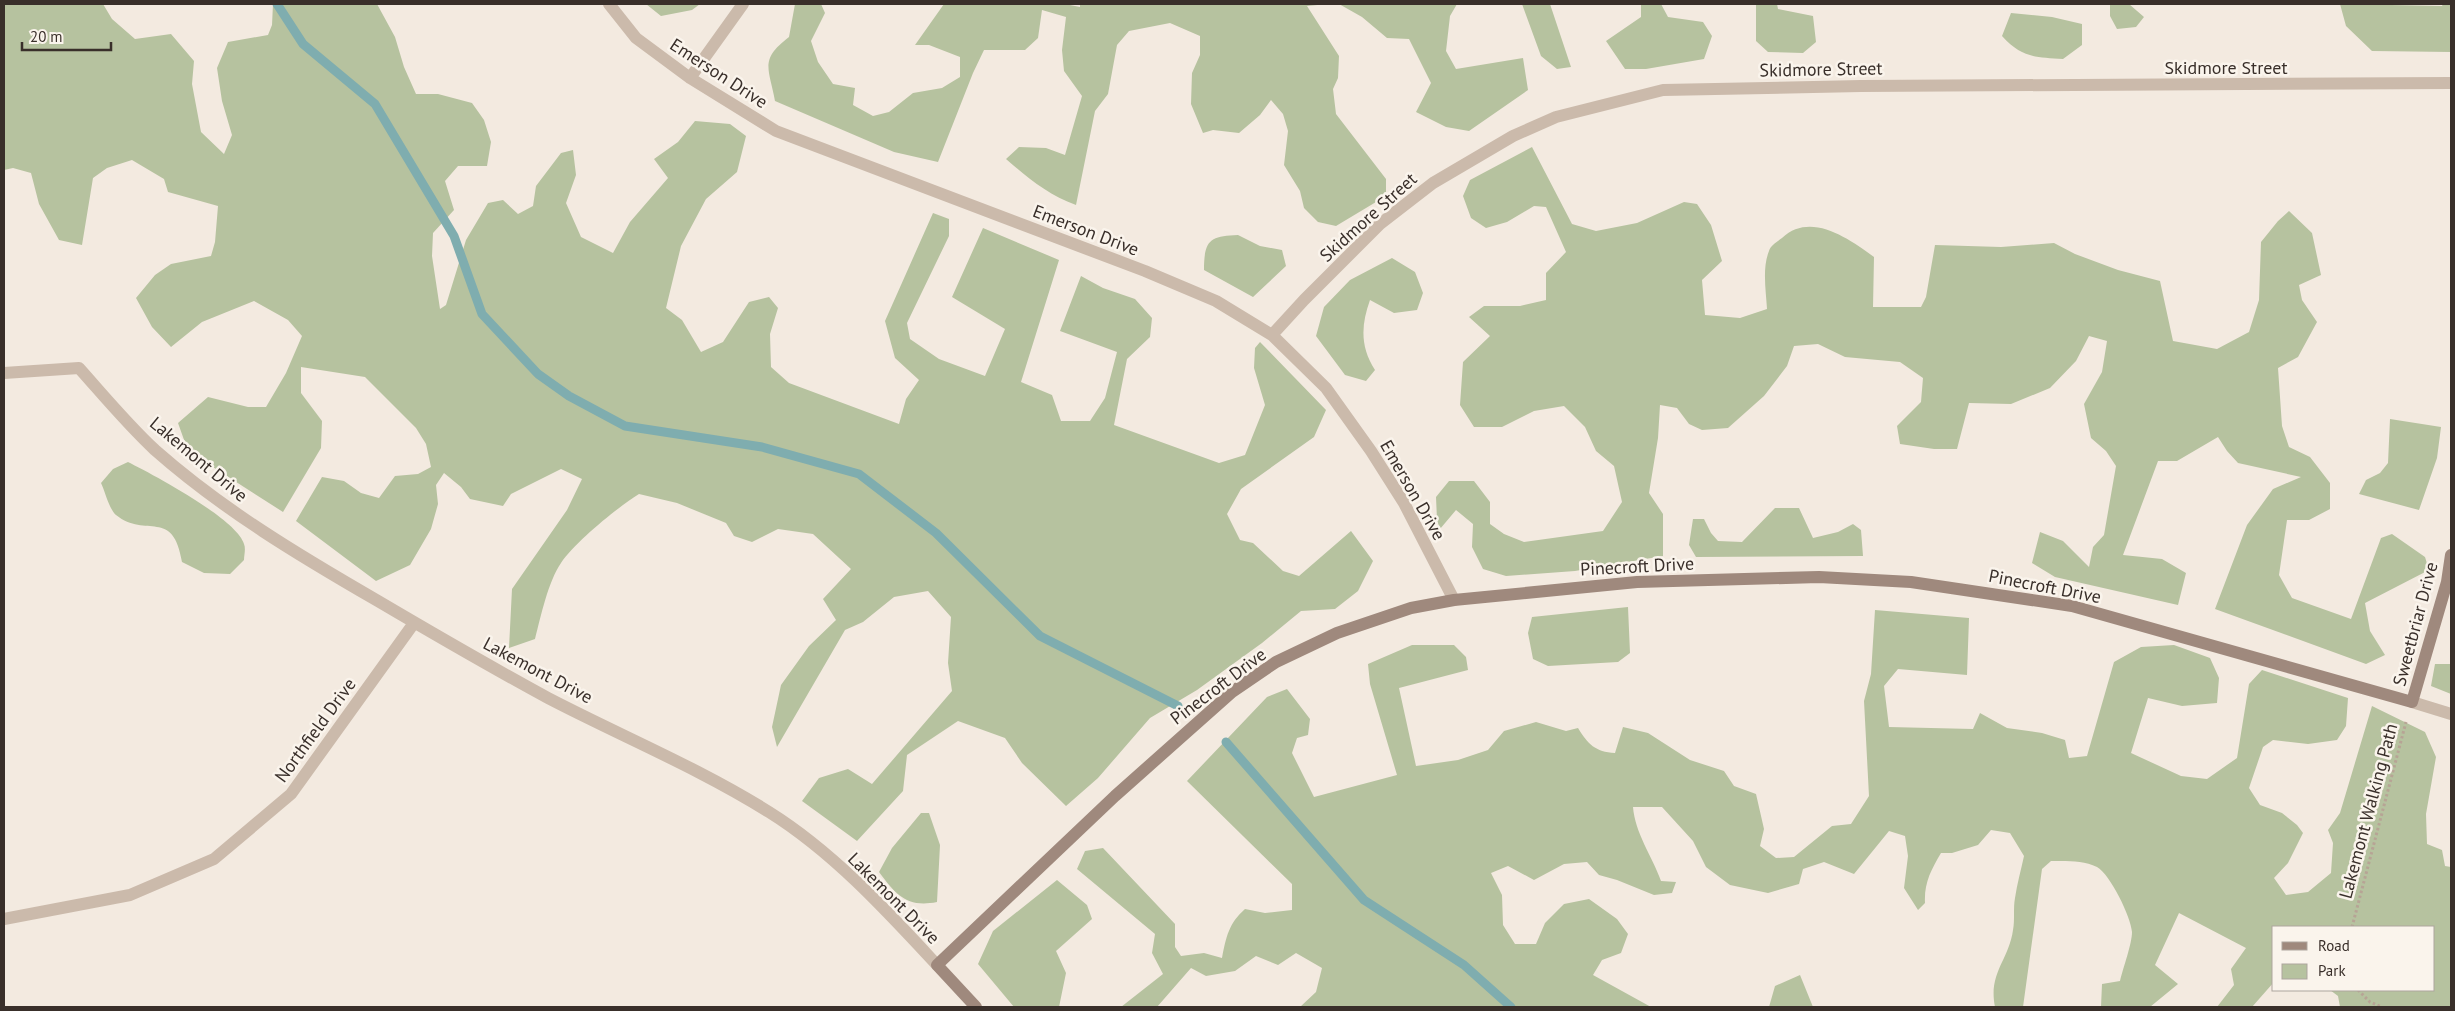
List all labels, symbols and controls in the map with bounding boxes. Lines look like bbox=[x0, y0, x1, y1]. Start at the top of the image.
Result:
scale bar bbox=[22, 20, 111, 52]
text: 20 m bbox=[30, 27, 63, 46]
street label: Emerson Drive bbox=[666, 33, 772, 113]
street label: Skidmore Street bbox=[1759, 56, 1883, 82]
street label: Skidmore Street bbox=[2165, 56, 2288, 79]
street label: Skidmore Street bbox=[1315, 167, 1421, 267]
street label: Emerson Drive bbox=[1030, 199, 1142, 261]
street label: Lakemont Drive bbox=[145, 411, 253, 507]
street label: Emerson Drive bbox=[1375, 436, 1451, 544]
street label: Pinecroft Drive bbox=[1579, 552, 1695, 580]
street label: Sweetbriar Drive bbox=[2387, 559, 2443, 689]
street label: Pinecroft Drive bbox=[1987, 564, 2103, 608]
street label: Lakemont Drive bbox=[479, 631, 597, 709]
street label: Pinecroft Drive bbox=[1166, 642, 1270, 730]
street label: Northfield Drive bbox=[269, 673, 361, 787]
street label: Lakemont Walking Path bbox=[2334, 721, 2402, 901]
street label: Lakemont Drive bbox=[843, 847, 945, 949]
legend bbox=[2272, 926, 2435, 991]
text: Road bbox=[2318, 936, 2350, 955]
text: Park bbox=[2318, 961, 2346, 980]

